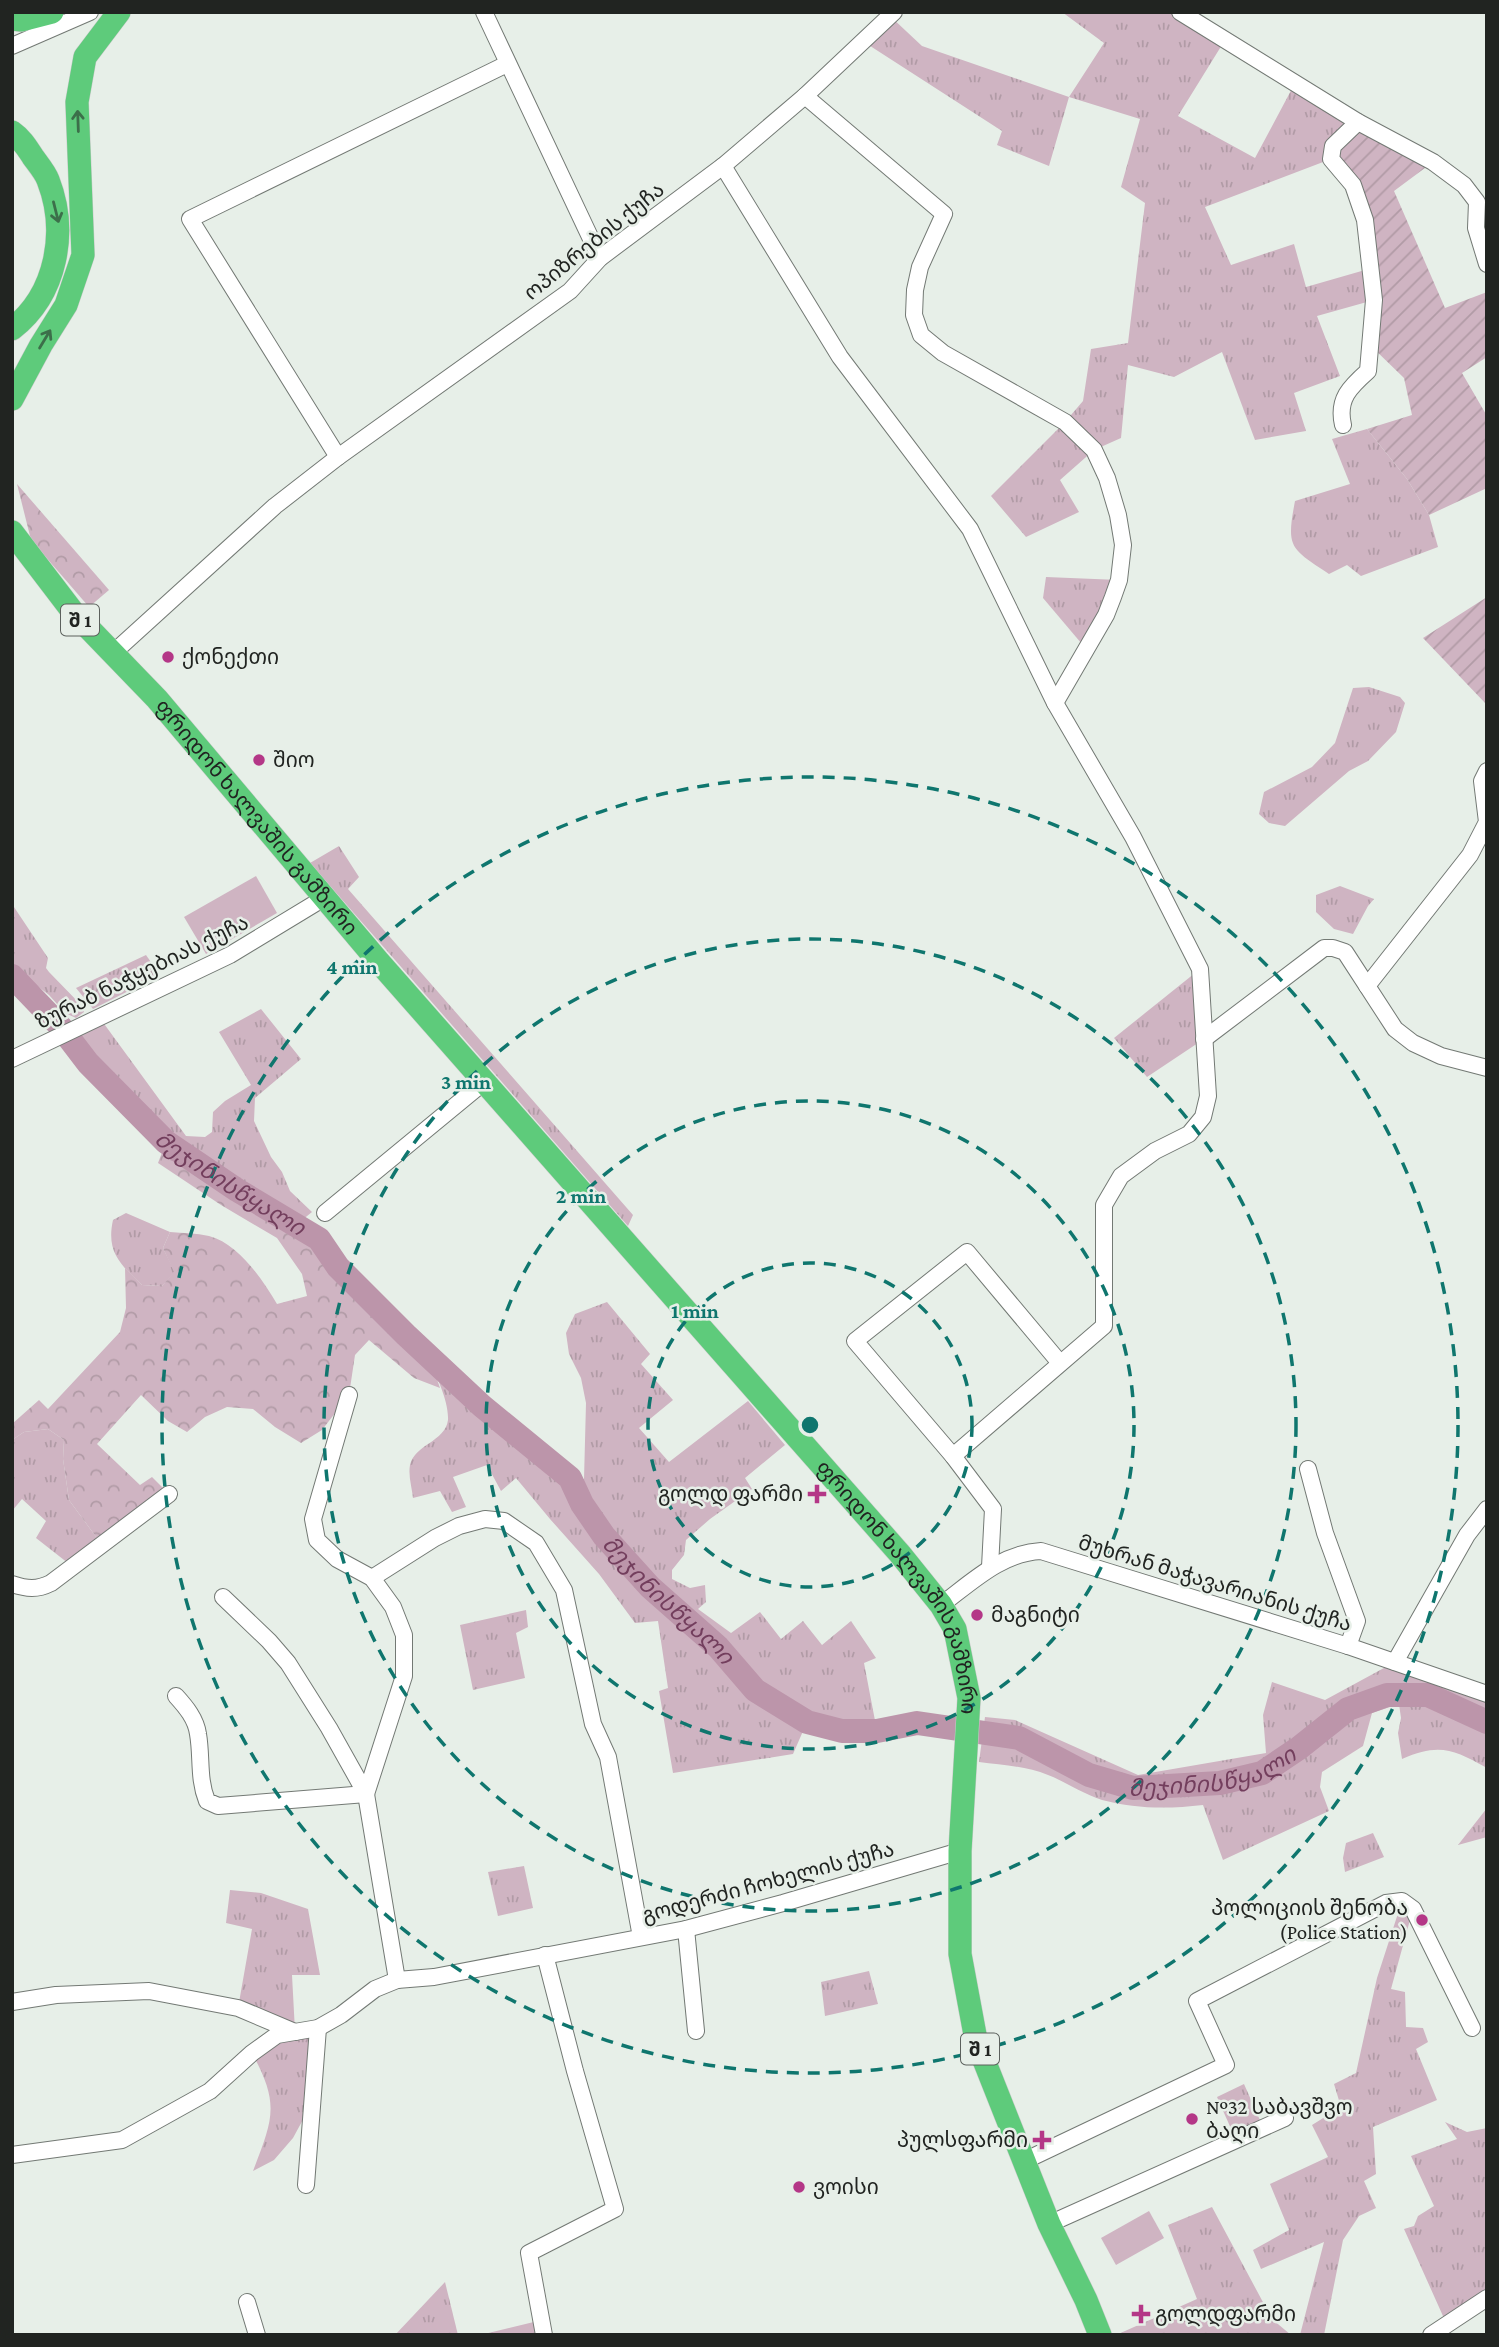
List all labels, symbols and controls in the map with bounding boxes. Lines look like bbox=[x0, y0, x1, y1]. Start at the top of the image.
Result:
one-way arrow bbox=[71, 109, 84, 132]
street label: ოპიზრების ქუჩა bbox=[519, 177, 669, 305]
one-way arrow bbox=[50, 200, 63, 223]
one-way arrow bbox=[38, 330, 52, 350]
road number: შ 1 bbox=[61, 604, 99, 636]
place label: ქონექთი bbox=[182, 645, 279, 669]
marker: ქონექთი bbox=[160, 649, 176, 665]
street label: ფრიდონ ხალვაშის გამზირი bbox=[150, 694, 363, 940]
place label: შიო bbox=[273, 748, 315, 772]
marker: შიო bbox=[251, 752, 267, 768]
street label: ზურაბ ნაჭყებიას ქუჩა bbox=[32, 910, 252, 1034]
text: 4 min bbox=[326, 955, 378, 979]
text: 3 min bbox=[441, 1070, 491, 1094]
water label: მეჯინისწყალი bbox=[150, 1126, 310, 1241]
text: 2 min bbox=[556, 1184, 606, 1208]
text: 1 min bbox=[671, 1299, 719, 1323]
centre of rings bbox=[798, 1413, 822, 1437]
street label: ფრიდონ ხალვაშის გამზირი bbox=[811, 1455, 982, 1715]
place label: გოლდ ფარმი bbox=[658, 1482, 803, 1507]
marker: გოლდ ფარმი bbox=[809, 1486, 825, 1502]
street label: მუხრან მაჭავარიანის ქუჩა bbox=[1076, 1530, 1354, 1636]
water label: მეჯინისწყალი bbox=[597, 1531, 740, 1670]
place label: მაგნიტი bbox=[991, 1603, 1080, 1627]
marker: მაგნიტი bbox=[969, 1607, 985, 1623]
water label: მეჯინისწყალი bbox=[1127, 1741, 1301, 1801]
street label: გოდერძი ჩოხელის ქუჩა bbox=[639, 1837, 897, 1928]
place label: პოლიციის შენობა (Police Station) bbox=[1211, 1896, 1408, 1944]
marker: პოლიციის შენობა (Police Station) bbox=[1414, 1912, 1430, 1928]
road number: შ 1 bbox=[961, 2034, 999, 2064]
place label: №32 საბავშვო ბაღი bbox=[1206, 2095, 1353, 2144]
marker: №32 საბავშვო ბაღი bbox=[1184, 2111, 1200, 2127]
place label: პულსფარმი bbox=[897, 2128, 1028, 2153]
marker: პულსფარმი bbox=[1034, 2132, 1050, 2148]
place label: ვოისი bbox=[813, 2175, 879, 2199]
marker: ვოისი bbox=[791, 2179, 807, 2195]
place label: გოლდფარმი bbox=[1155, 2302, 1296, 2327]
marker: გოლდფარმი bbox=[1133, 2306, 1149, 2322]

